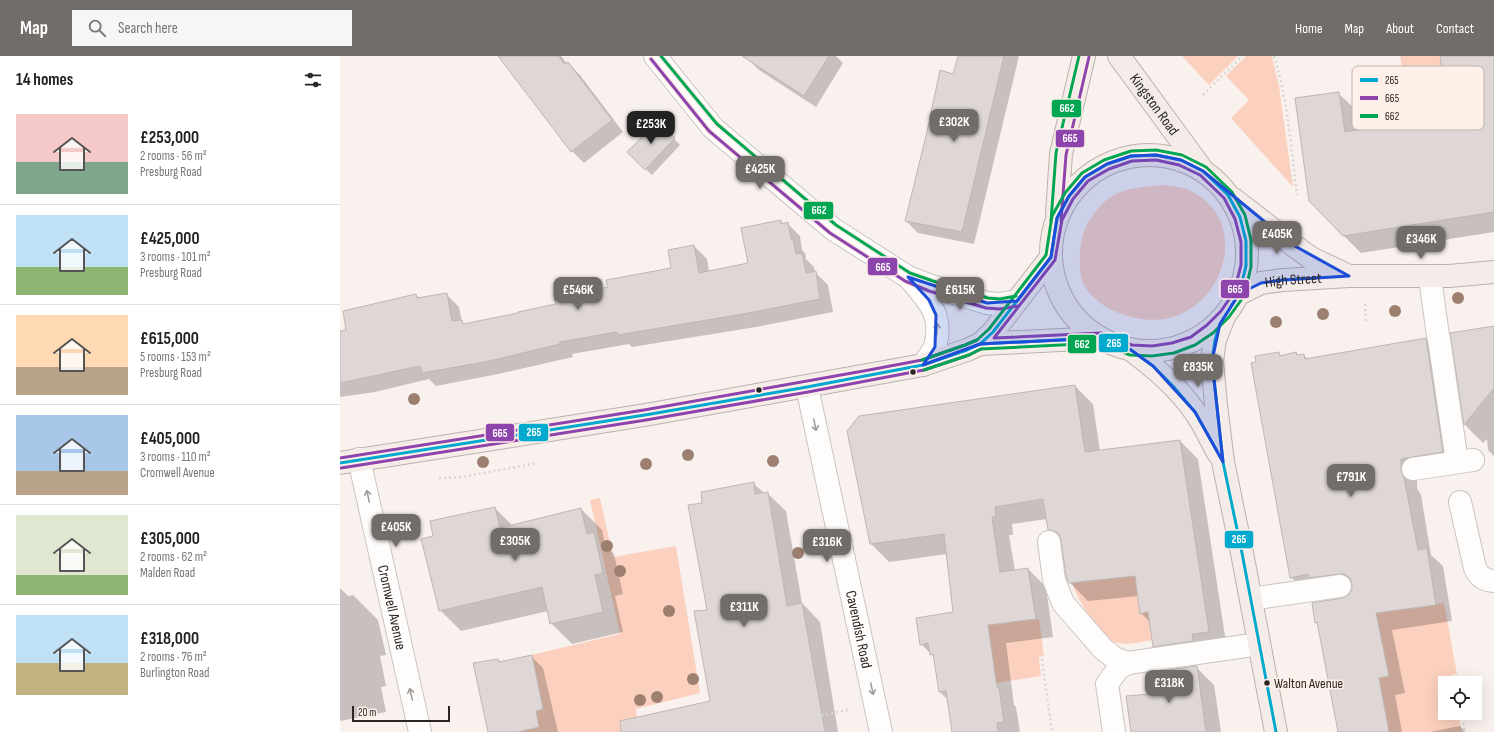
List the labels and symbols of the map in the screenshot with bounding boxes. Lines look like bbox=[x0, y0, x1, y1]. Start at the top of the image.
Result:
legend bbox=[1352, 66, 1484, 130]
street label: Kingston Road bbox=[1126, 70, 1183, 139]
text: 265 bbox=[1385, 74, 1399, 87]
text: 665 bbox=[1385, 92, 1399, 105]
line badge: 662 bbox=[1051, 99, 1082, 118]
text: 662 bbox=[1059, 102, 1075, 115]
pin: £302K bbox=[926, 109, 982, 143]
text: 662 bbox=[1385, 110, 1400, 123]
pin: £253K bbox=[623, 111, 679, 145]
line badge: 665 bbox=[1055, 129, 1085, 148]
text: 665 bbox=[1062, 132, 1078, 145]
pin: £425K bbox=[732, 156, 788, 190]
line badge: 662 bbox=[803, 201, 834, 220]
text: 662 bbox=[811, 204, 827, 217]
pin: £405K bbox=[1249, 221, 1305, 255]
pin: £346K bbox=[1393, 226, 1449, 260]
line badge: 665 bbox=[867, 257, 898, 276]
text: 665 bbox=[875, 261, 891, 274]
street label: High Street bbox=[1264, 268, 1323, 292]
pin: £546K bbox=[550, 277, 606, 311]
pin: £615K bbox=[932, 277, 988, 311]
line badge: 665 bbox=[1220, 279, 1250, 299]
text: 665 bbox=[1227, 283, 1243, 296]
one-way arrow bbox=[933, 323, 940, 336]
line badge: 265 bbox=[1098, 333, 1129, 353]
line badge: 662 bbox=[1067, 334, 1097, 354]
text: 265 bbox=[1107, 337, 1122, 350]
text: 662 bbox=[1074, 338, 1090, 351]
pin: £835K bbox=[1170, 354, 1226, 388]
unlabelled marker bbox=[908, 367, 918, 377]
unlabelled marker bbox=[754, 385, 764, 395]
one-way arrow bbox=[811, 418, 819, 431]
line badge: 665 bbox=[485, 423, 515, 442]
line badge: 265 bbox=[518, 423, 549, 442]
text: 265 bbox=[527, 426, 542, 439]
text: 665 bbox=[492, 427, 508, 440]
pin: £791K bbox=[1323, 464, 1379, 498]
one-way arrow bbox=[363, 490, 371, 503]
pin: £405K bbox=[368, 514, 424, 548]
pin: £305K bbox=[487, 528, 543, 562]
pin: £316K bbox=[799, 529, 855, 563]
line badge: 265 bbox=[1224, 530, 1254, 549]
text: 265 bbox=[1232, 533, 1247, 546]
street label: Cromwell Avenue bbox=[373, 563, 411, 652]
street label: Cavendish Road bbox=[841, 589, 877, 670]
pin: £311K bbox=[716, 594, 772, 628]
pin: £318K bbox=[1141, 670, 1197, 704]
place label: Walton Avenue bbox=[1274, 675, 1343, 692]
marker: Walton Avenue bbox=[1262, 678, 1272, 688]
one-way arrow bbox=[868, 682, 876, 695]
one-way arrow bbox=[407, 688, 414, 701]
scale bar bbox=[352, 704, 450, 723]

